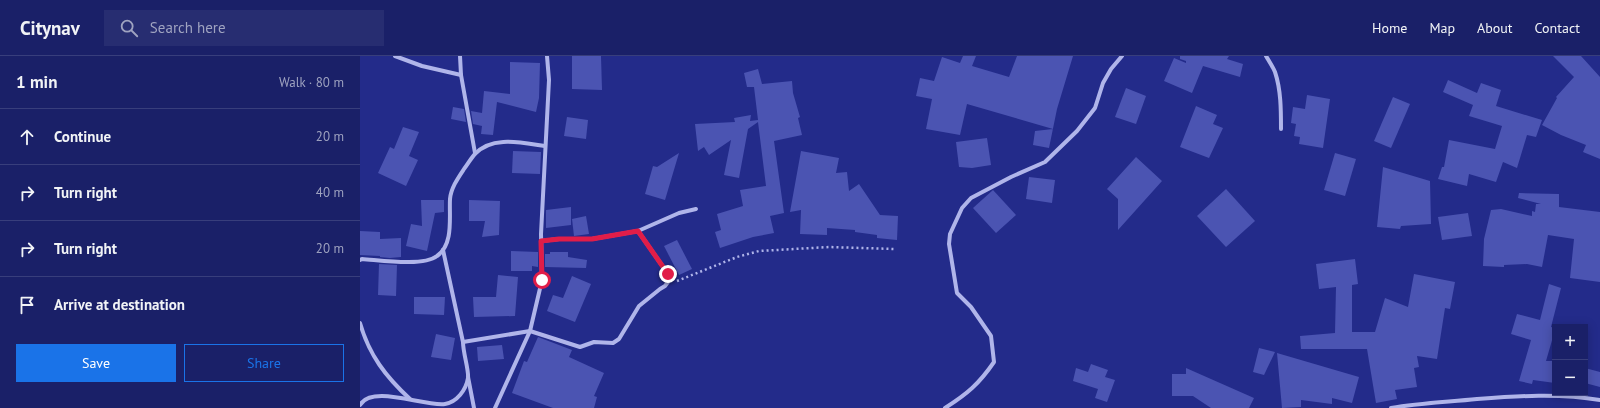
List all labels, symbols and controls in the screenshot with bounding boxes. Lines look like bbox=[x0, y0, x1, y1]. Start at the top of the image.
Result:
search box bbox=[104, 10, 384, 46]
text: Citynav bbox=[20, 16, 80, 40]
icon: search bbox=[118, 17, 140, 39]
text: Search here bbox=[150, 18, 226, 37]
text: Home bbox=[1372, 19, 1407, 37]
text: Map bbox=[1429, 19, 1455, 37]
text: About bbox=[1477, 19, 1513, 37]
text: Contact bbox=[1535, 19, 1580, 37]
text: 1 min bbox=[16, 71, 57, 93]
text: Walk · 80 m bbox=[279, 74, 344, 91]
icon: ahead bbox=[16, 126, 38, 148]
text: Continue bbox=[54, 127, 111, 146]
text: 20 m bbox=[316, 128, 344, 145]
icon: right bbox=[16, 182, 38, 204]
text: Turn right bbox=[54, 183, 117, 202]
text: 40 m bbox=[316, 184, 344, 201]
icon: right bbox=[16, 238, 38, 260]
text: Turn right bbox=[54, 239, 117, 258]
text: 20 m bbox=[316, 240, 344, 257]
route end bbox=[659, 265, 677, 283]
route start bbox=[533, 271, 551, 289]
icon: arrive bbox=[16, 294, 38, 316]
text: Arrive at destination bbox=[54, 295, 185, 314]
map controls bbox=[1552, 324, 1588, 396]
button: + bbox=[1552, 324, 1588, 360]
button: Save bbox=[16, 344, 176, 382]
button: Share bbox=[184, 344, 344, 382]
button: − bbox=[1552, 360, 1588, 396]

